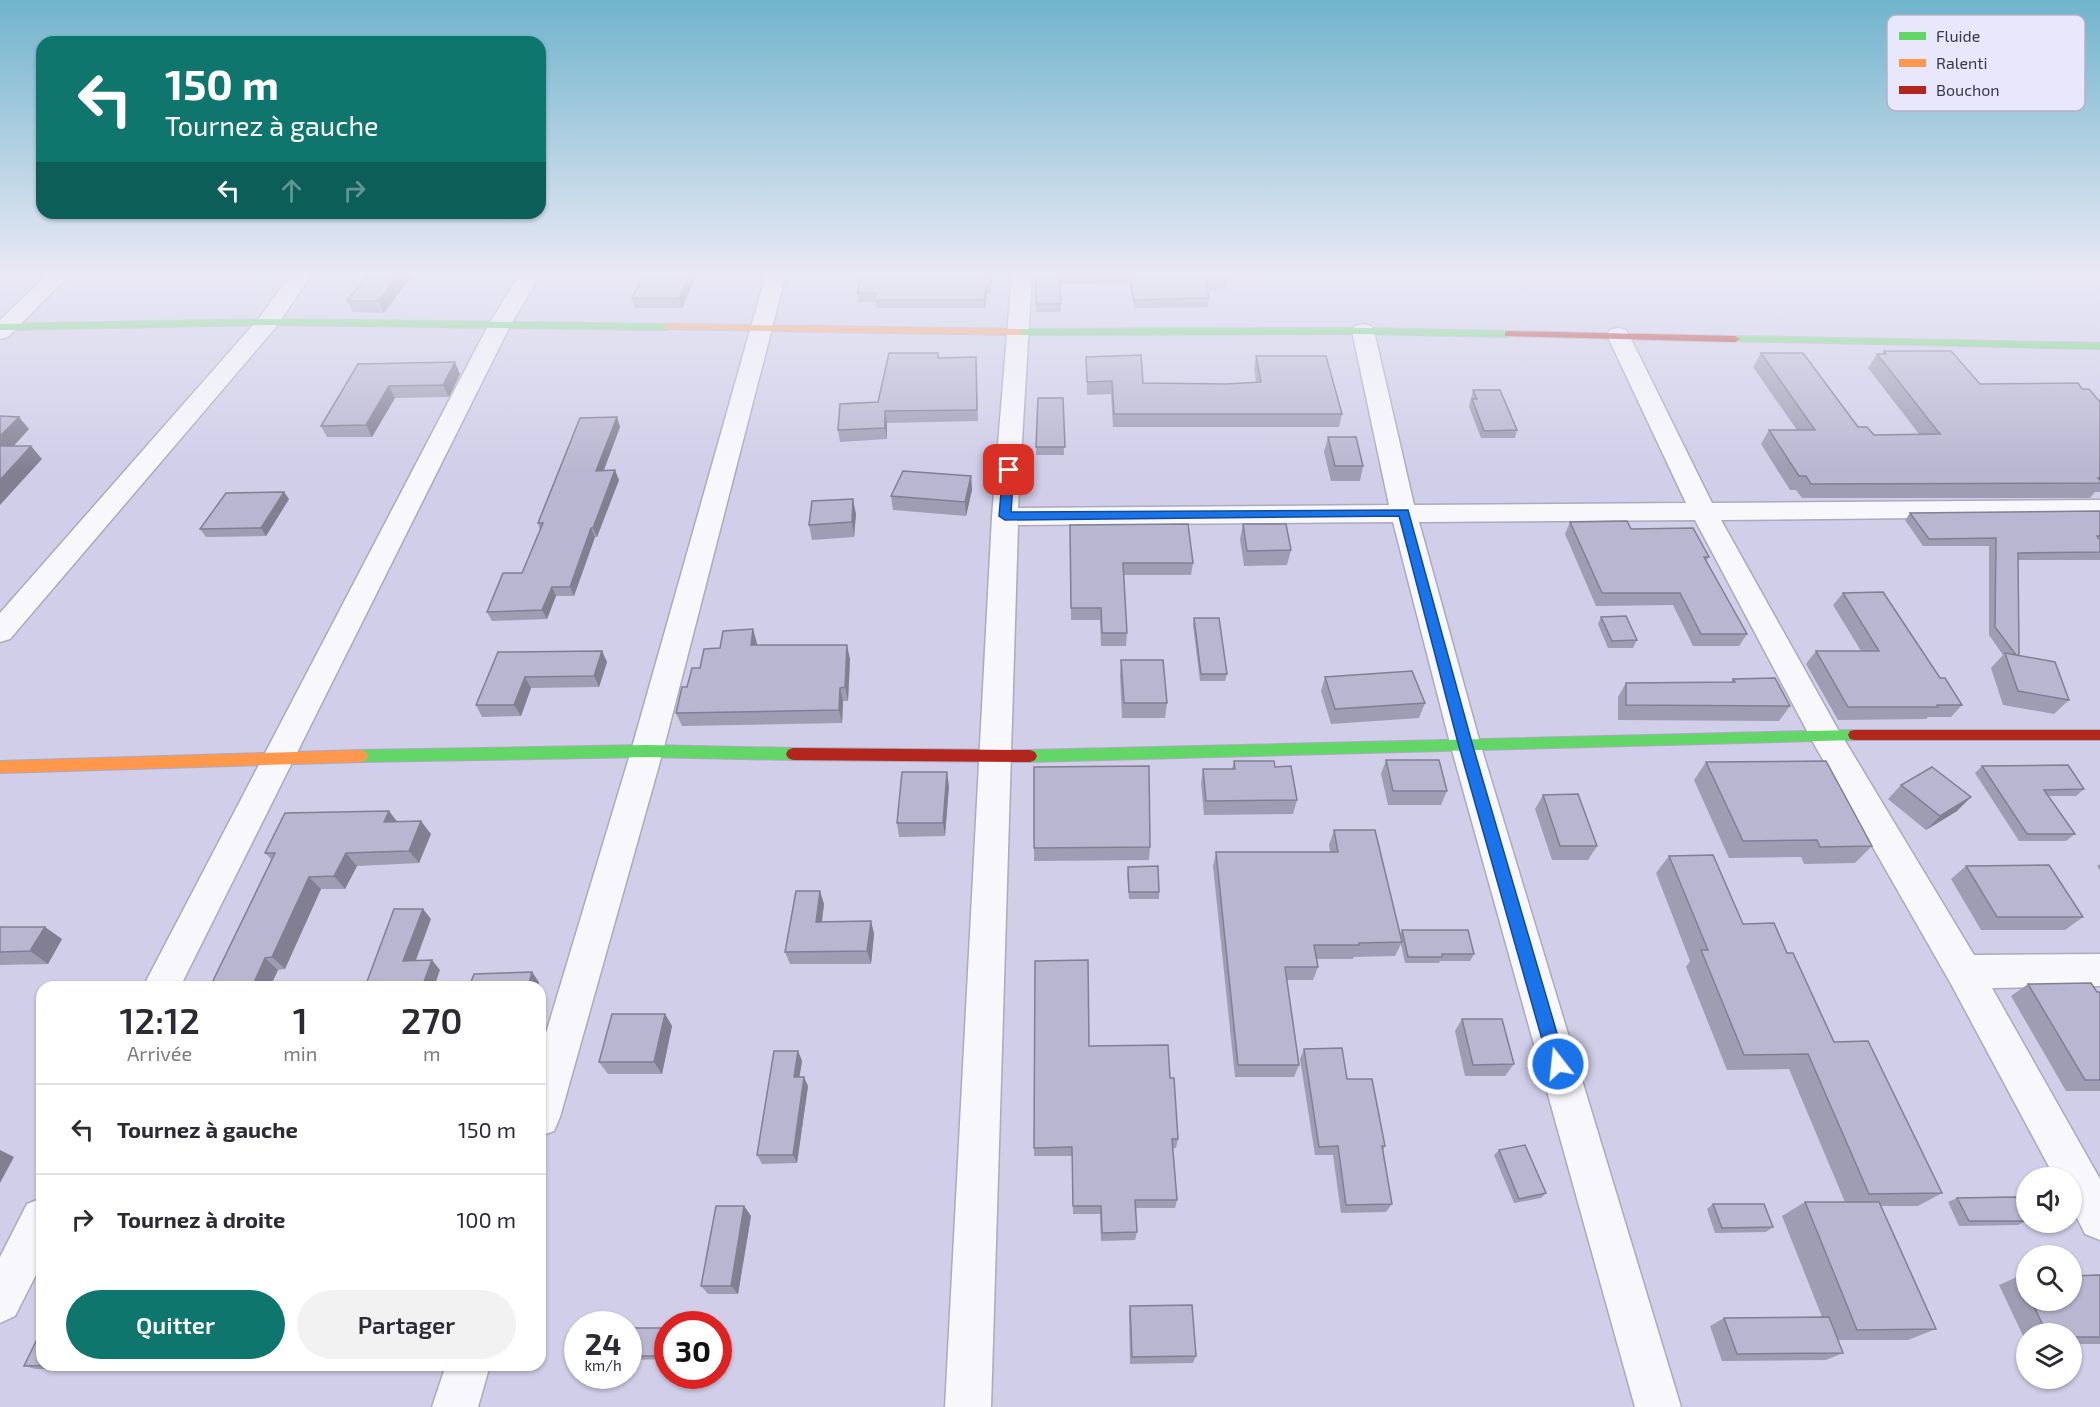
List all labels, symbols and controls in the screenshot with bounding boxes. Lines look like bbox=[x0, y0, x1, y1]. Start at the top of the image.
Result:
legend bbox=[1887, 15, 2085, 111]
text: Fluide bbox=[1936, 26, 1980, 45]
text: Ralenti bbox=[1936, 53, 1987, 72]
text: 150 m bbox=[165, 58, 279, 108]
icon: left bbox=[66, 60, 144, 138]
text: Bouchon bbox=[1936, 80, 2000, 99]
text: Tournez à gauche bbox=[165, 109, 379, 141]
icon: left bbox=[212, 174, 245, 207]
icon: ahead bbox=[275, 174, 308, 207]
icon: right bbox=[338, 174, 371, 207]
pin bbox=[983, 444, 1034, 495]
icon: arrive bbox=[992, 453, 1025, 486]
text: 12:12 bbox=[119, 998, 200, 1041]
text: 1 bbox=[293, 998, 308, 1041]
text: 270 bbox=[401, 998, 463, 1041]
position arrow bbox=[1526, 1032, 1590, 1096]
text: Arrivée bbox=[127, 1041, 192, 1065]
text: min bbox=[283, 1041, 317, 1065]
text: m bbox=[423, 1041, 440, 1065]
icon: left bbox=[66, 1113, 99, 1146]
text: Tournez à gauche bbox=[117, 1116, 298, 1142]
text: 150 m bbox=[458, 1116, 516, 1142]
map controls bbox=[2016, 1167, 2082, 1389]
button: sound bbox=[2016, 1167, 2082, 1233]
icon: right bbox=[66, 1203, 99, 1236]
text: Tournez à droite bbox=[117, 1206, 286, 1232]
text: 100 m bbox=[457, 1206, 516, 1232]
button: search bbox=[2016, 1245, 2082, 1311]
button: Quitter bbox=[66, 1290, 285, 1359]
button: Partager bbox=[297, 1290, 516, 1359]
speed limit sign: 30 bbox=[654, 1311, 732, 1389]
button: layers bbox=[2016, 1323, 2082, 1389]
text: 24 bbox=[585, 1325, 621, 1361]
text: km/h bbox=[584, 1356, 622, 1374]

